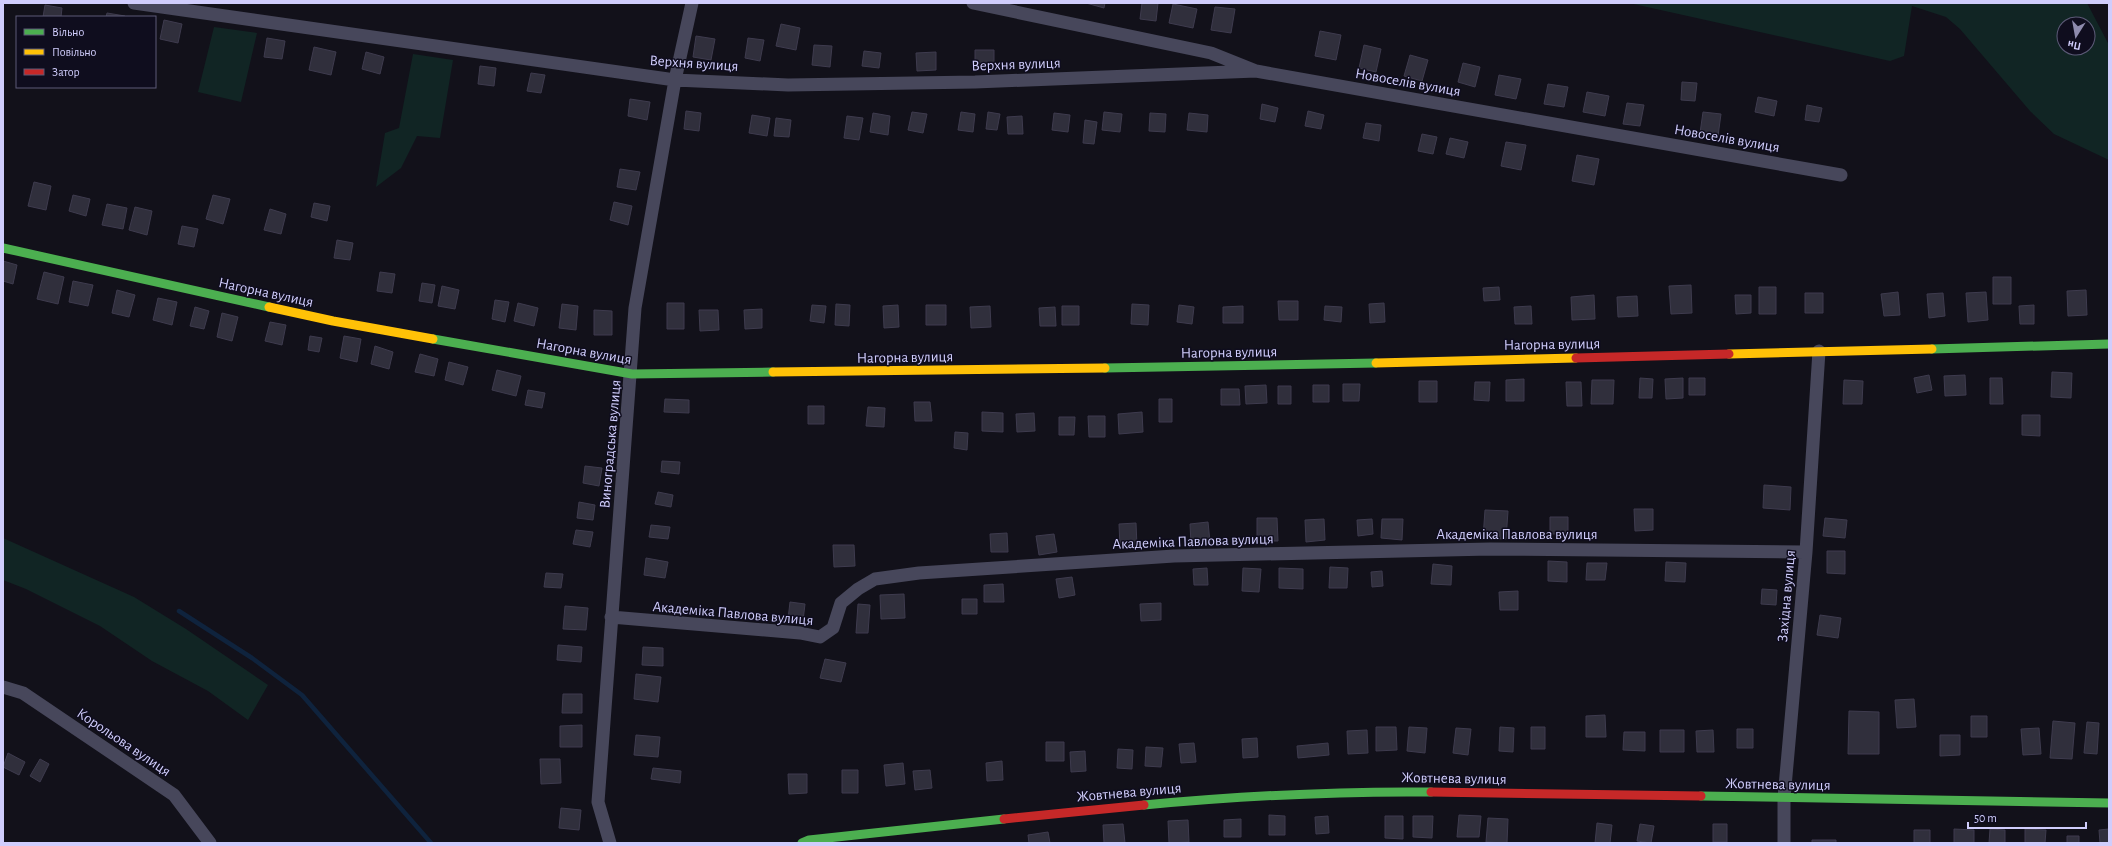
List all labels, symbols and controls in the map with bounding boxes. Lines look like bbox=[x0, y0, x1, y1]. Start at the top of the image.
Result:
legend bbox=[16, 16, 156, 88]
north arrow bbox=[2056, 16, 2096, 56]
text: Вільно bbox=[52, 26, 84, 38]
text: Пн bbox=[2067, 39, 2082, 52]
text: Повільно bbox=[52, 46, 97, 58]
street label: Верхня вулиця bbox=[649, 53, 739, 74]
street label: Верхня вулиця bbox=[971, 55, 1061, 74]
text: Затор bbox=[52, 66, 80, 78]
street label: Новоселів вулиця bbox=[1354, 66, 1462, 99]
street label: Новоселів вулиця bbox=[1673, 122, 1781, 155]
street label: Нагорна вулиця bbox=[217, 275, 315, 310]
street label: Нагорна вулиця bbox=[535, 336, 633, 367]
street label: Нагорна вулиця bbox=[1504, 336, 1600, 353]
street label: Нагорна вулиця bbox=[1181, 344, 1277, 361]
street label: Нагорна вулиця bbox=[857, 349, 953, 366]
street label: Виноградська вулиця bbox=[597, 379, 624, 509]
street label: Академіка Павлова вулиця bbox=[1436, 527, 1598, 542]
street label: Академіка Павлова вулиця bbox=[1112, 531, 1274, 552]
street label: Західна вулиця bbox=[1775, 549, 1798, 643]
street label: Академіка Павлова вулиця bbox=[652, 599, 814, 628]
street label: Корольова вулиця bbox=[74, 706, 173, 779]
street label: Жовтнева вулиця bbox=[1401, 770, 1507, 787]
street label: Жовтнева вулиця bbox=[1725, 776, 1831, 793]
street label: Жовтнева вулиця bbox=[1076, 780, 1182, 805]
scale bar bbox=[1968, 804, 2086, 830]
text: 50 m bbox=[1974, 812, 1997, 824]

